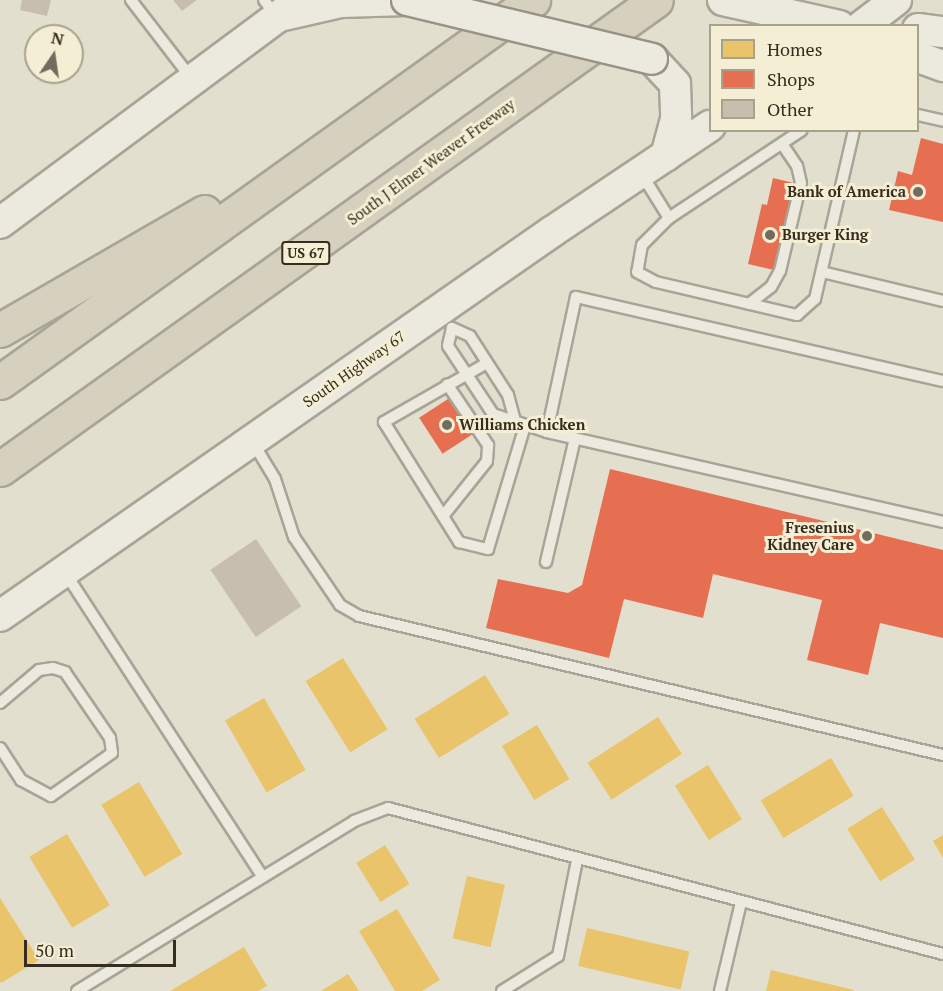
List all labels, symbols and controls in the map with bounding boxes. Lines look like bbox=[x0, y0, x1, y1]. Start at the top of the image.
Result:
north arrow bbox=[24, 24, 84, 84]
legend bbox=[709, 24, 919, 132]
text: N bbox=[49, 26, 66, 50]
text: Homes bbox=[767, 37, 822, 61]
text: Shops bbox=[767, 67, 815, 91]
street label: South J Elmer Weaver Freeway bbox=[344, 95, 518, 229]
text: Other bbox=[767, 97, 814, 121]
place label: Bank of America bbox=[787, 183, 906, 201]
marker: Bank of America bbox=[911, 185, 925, 199]
place label: Burger King bbox=[782, 226, 868, 244]
marker: Burger King bbox=[763, 228, 777, 242]
road number: US 67 bbox=[280, 242, 332, 264]
street label: South Highway 67 bbox=[299, 327, 409, 411]
place label: Williams Chicken bbox=[459, 416, 585, 434]
marker: Williams Chicken bbox=[440, 418, 454, 432]
place label: Fresenius Kidney Care bbox=[767, 518, 854, 553]
marker: Fresenius Kidney Care bbox=[858, 527, 876, 545]
scale bar bbox=[27, 928, 178, 966]
text: 50 m bbox=[35, 938, 74, 962]

